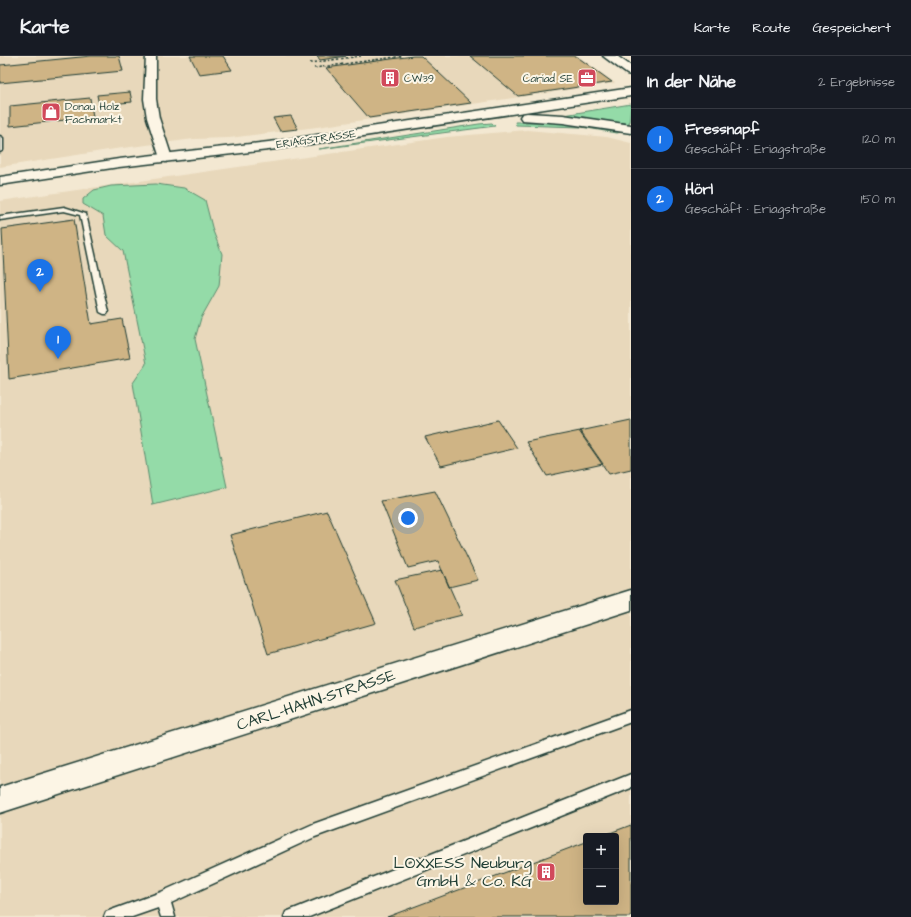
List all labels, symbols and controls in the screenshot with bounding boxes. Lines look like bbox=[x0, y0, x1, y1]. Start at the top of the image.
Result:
text: Karte bbox=[20, 14, 70, 41]
text: Karte bbox=[694, 18, 730, 38]
text: Route bbox=[752, 18, 790, 38]
text: Gespeichert bbox=[812, 18, 891, 38]
building icon: CW39 bbox=[379, 67, 401, 89]
office icon: Cariad SE bbox=[576, 67, 598, 89]
text: In der Nähe bbox=[647, 70, 736, 94]
place label: CW39 bbox=[404, 71, 434, 86]
place label: Cariad SE bbox=[523, 71, 573, 86]
text: 2 Ergebnisse bbox=[818, 73, 895, 91]
place label: Donau Holz Fachmarkt bbox=[65, 99, 123, 127]
shop icon: Donau Holz Fachmarkt bbox=[40, 101, 62, 123]
text: Fressnapf bbox=[685, 119, 759, 140]
street label: ERIAGSTRASSE bbox=[275, 126, 357, 152]
text: 1 bbox=[659, 130, 661, 148]
text: 120 m bbox=[862, 130, 895, 148]
text: Geschäft · Eriagstraße bbox=[685, 140, 826, 158]
text: Hörl bbox=[685, 179, 713, 200]
text: 2 bbox=[656, 190, 664, 208]
text: 150 m bbox=[861, 190, 895, 208]
text: Geschäft · Eriagstraße bbox=[685, 200, 826, 218]
pin: 2 bbox=[27, 259, 53, 292]
pin: 1 bbox=[45, 326, 71, 359]
your location bbox=[398, 508, 418, 528]
street label: CARL-HAHN-STRASSE bbox=[234, 664, 399, 736]
map controls bbox=[583, 833, 619, 905]
button: + bbox=[583, 833, 619, 869]
place label: LOXXESS Neuburg GmbH & Co. KG bbox=[394, 852, 532, 892]
building icon: LOXXESS Neuburg GmbH & Co. KG bbox=[535, 861, 557, 883]
button: − bbox=[583, 869, 619, 905]

